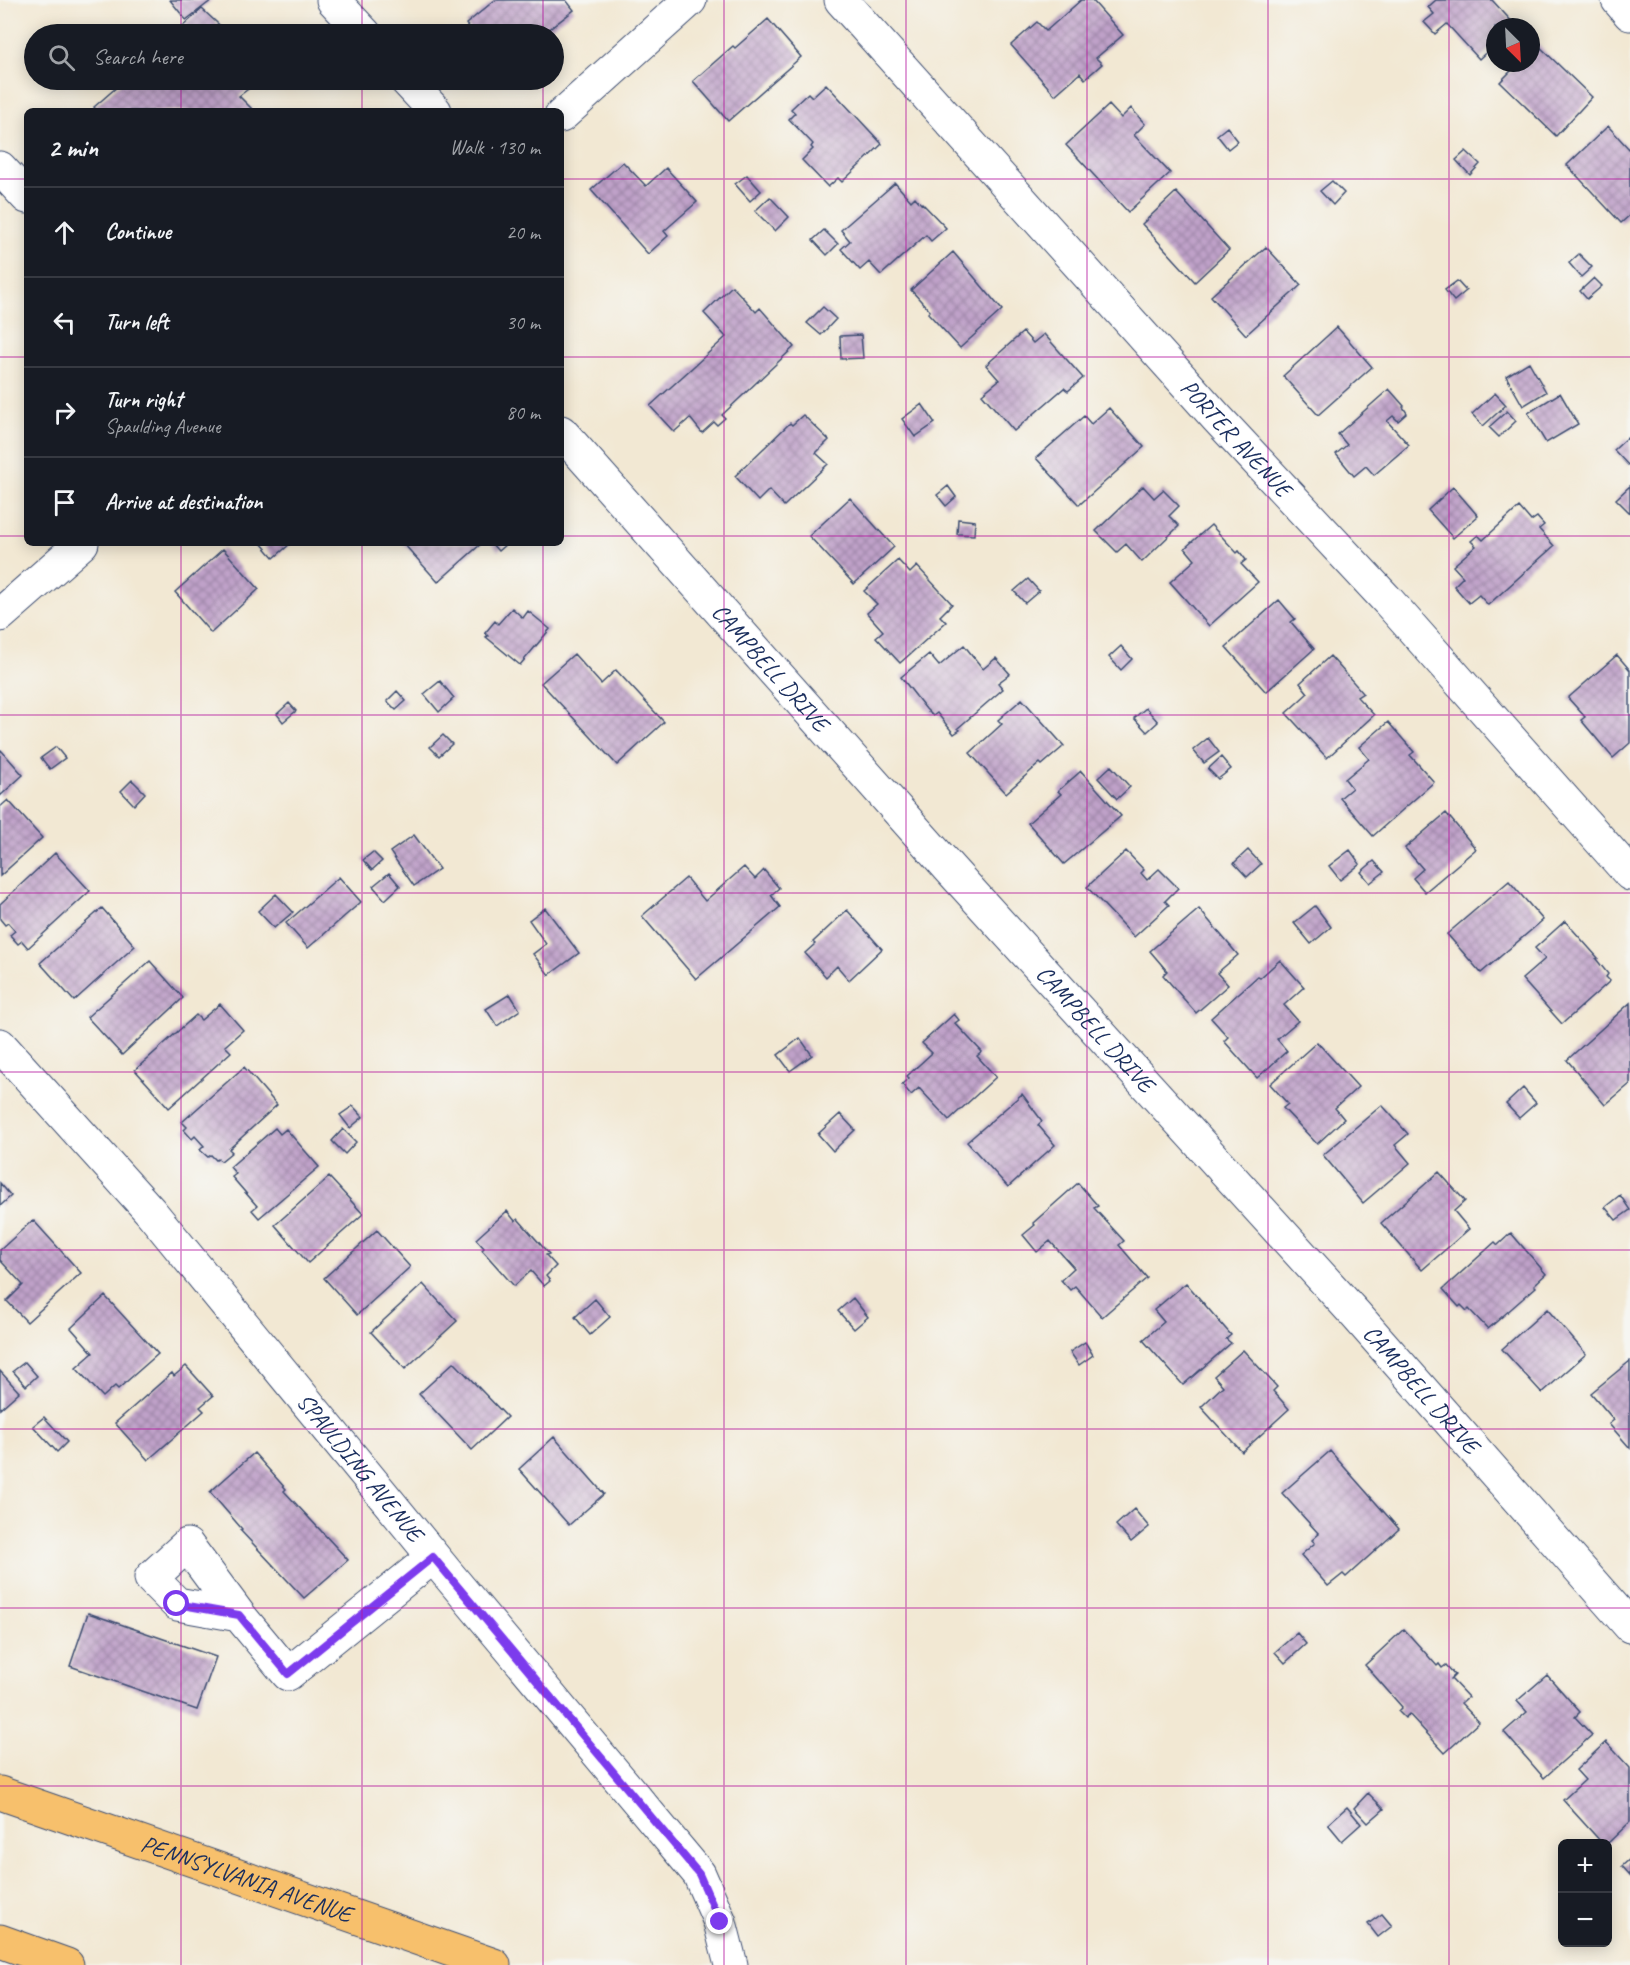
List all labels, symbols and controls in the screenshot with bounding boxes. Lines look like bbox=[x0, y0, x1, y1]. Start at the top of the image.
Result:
north arrow bbox=[1486, 18, 1540, 72]
search box bbox=[24, 24, 564, 90]
icon: search bbox=[45, 41, 78, 74]
text: Search here bbox=[93, 43, 183, 71]
text: 2 min bbox=[48, 131, 98, 164]
text: Walk · 130 m bbox=[450, 135, 540, 160]
icon: ahead bbox=[48, 216, 81, 249]
text: Continue bbox=[105, 218, 171, 246]
text: 20 m bbox=[506, 220, 540, 245]
icon: left bbox=[48, 306, 81, 339]
text: Turn left bbox=[105, 308, 169, 336]
text: 30 m bbox=[506, 310, 540, 335]
street label: PORTER AVENUE bbox=[1174, 373, 1300, 505]
text: Turn right bbox=[105, 386, 182, 414]
icon: right bbox=[48, 396, 81, 429]
text: 80 m bbox=[506, 400, 540, 425]
text: Spaulding Avenue bbox=[105, 414, 220, 439]
icon: arrive bbox=[48, 486, 81, 519]
text: Arrive at destination bbox=[105, 488, 262, 516]
street label: CAMPBELL DRIVE bbox=[706, 597, 838, 740]
street label: CAMPBELL DRIVE bbox=[1030, 959, 1163, 1101]
street label: CAMPBELL DRIVE bbox=[1357, 1319, 1488, 1462]
street label: SPAULDING AVENUE bbox=[290, 1387, 432, 1550]
route start bbox=[163, 1590, 189, 1616]
street label: PENNSYLVANIA AVENUE bbox=[137, 1828, 359, 1930]
map controls bbox=[1558, 1839, 1612, 1947]
button: + bbox=[1558, 1839, 1612, 1893]
button: − bbox=[1558, 1893, 1612, 1947]
route end bbox=[706, 1908, 732, 1934]

